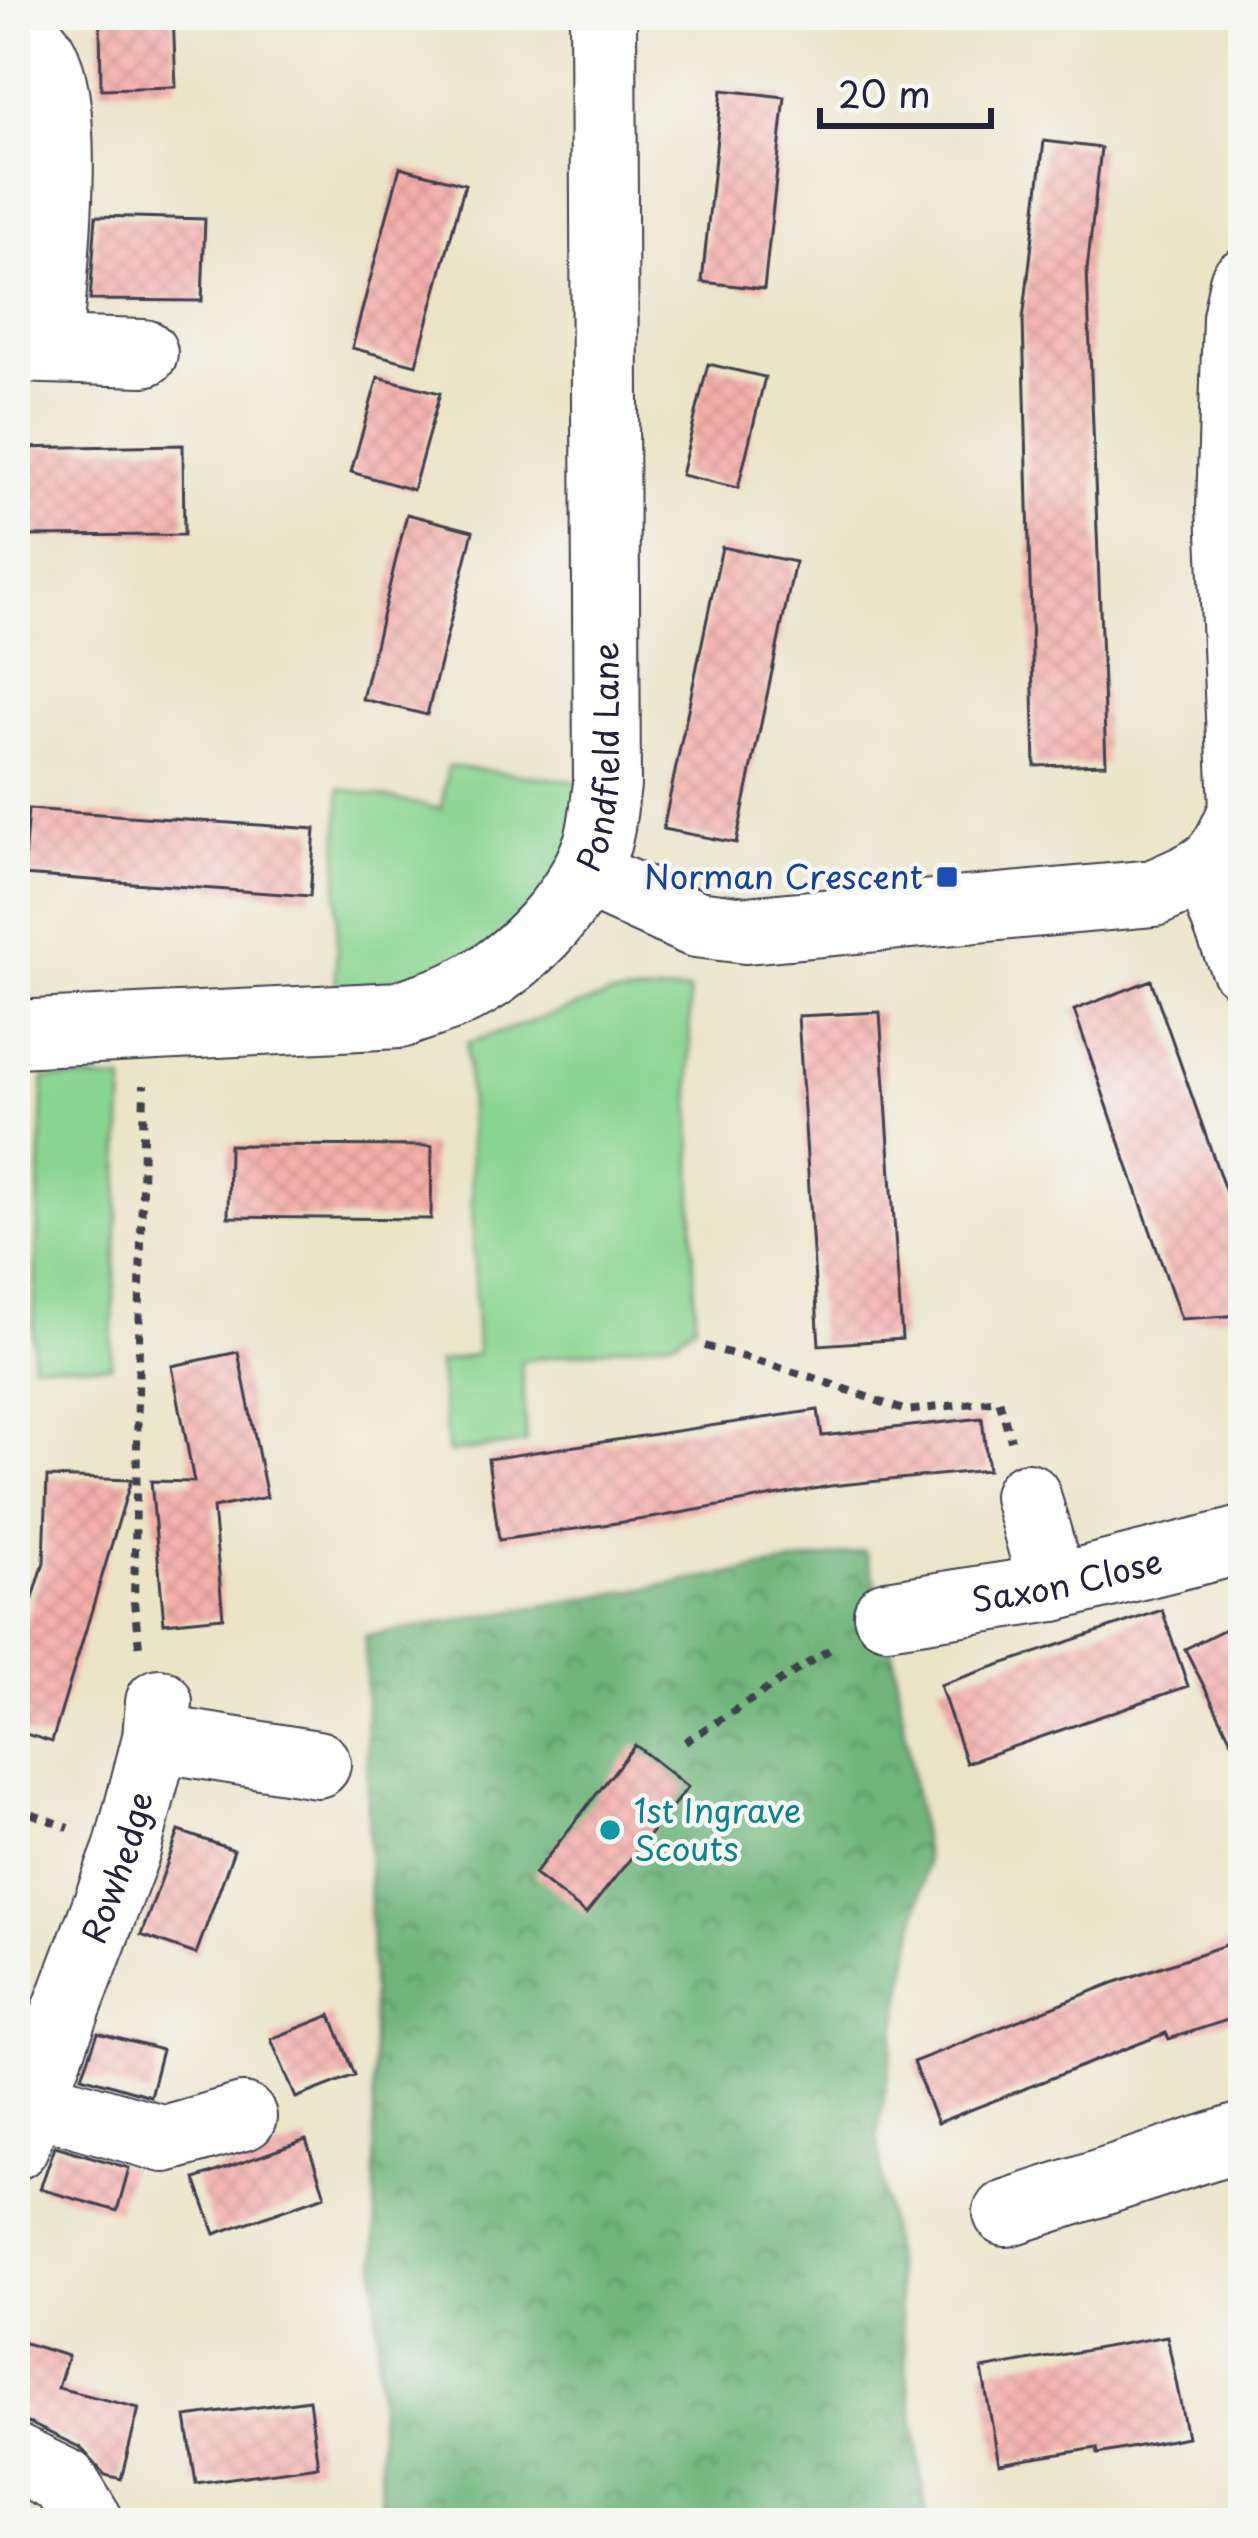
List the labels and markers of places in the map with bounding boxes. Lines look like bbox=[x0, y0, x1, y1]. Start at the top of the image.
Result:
place label: Norman Crescent bbox=[644, 850, 923, 900]
marker: Norman Crescent bbox=[934, 864, 960, 890]
place label: 1st Ingrave Scouts bbox=[634, 1784, 801, 1872]
marker: 1st Ingrave Scouts bbox=[597, 1817, 623, 1843]

